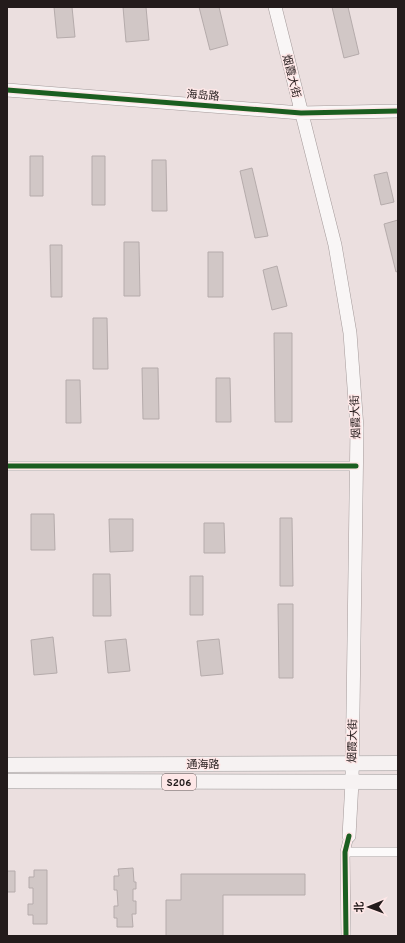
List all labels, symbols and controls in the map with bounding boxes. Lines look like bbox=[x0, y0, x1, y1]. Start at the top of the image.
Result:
street label: 烟霞大街 bbox=[279, 53, 303, 99]
street label: 海岛路 bbox=[186, 88, 220, 104]
street label: 烟霞大街 bbox=[348, 395, 364, 439]
street label: 烟霞大街 bbox=[346, 719, 360, 763]
street label: 通海路 bbox=[187, 758, 220, 772]
road number: S206 bbox=[162, 774, 196, 790]
north arrow bbox=[349, 887, 389, 927]
text: 北 bbox=[353, 902, 367, 913]

